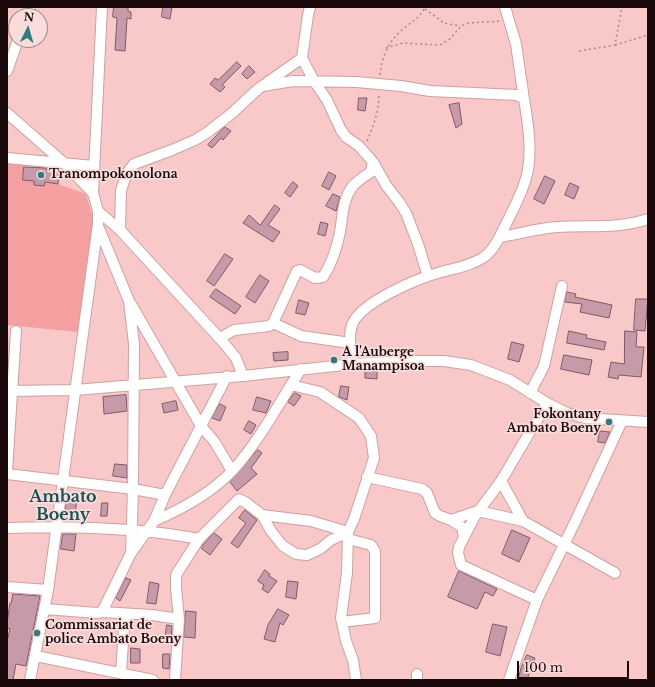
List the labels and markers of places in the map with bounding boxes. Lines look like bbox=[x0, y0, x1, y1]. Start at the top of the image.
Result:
place label: Tranompokonolona bbox=[49, 168, 178, 182]
marker: Tranompokonolona bbox=[36, 170, 46, 180]
place label: A l'Auberge Manampisoa bbox=[342, 346, 425, 374]
marker: A l'Auberge Manampisoa bbox=[329, 355, 339, 365]
place label: Fokontany Ambato Boeny bbox=[507, 408, 601, 436]
marker: Fokontany Ambato Boeny bbox=[604, 417, 614, 427]
place label: Commissariat de police Ambato Boeny bbox=[45, 619, 181, 647]
marker: Commissariat de police Ambato Boeny bbox=[32, 628, 42, 638]

